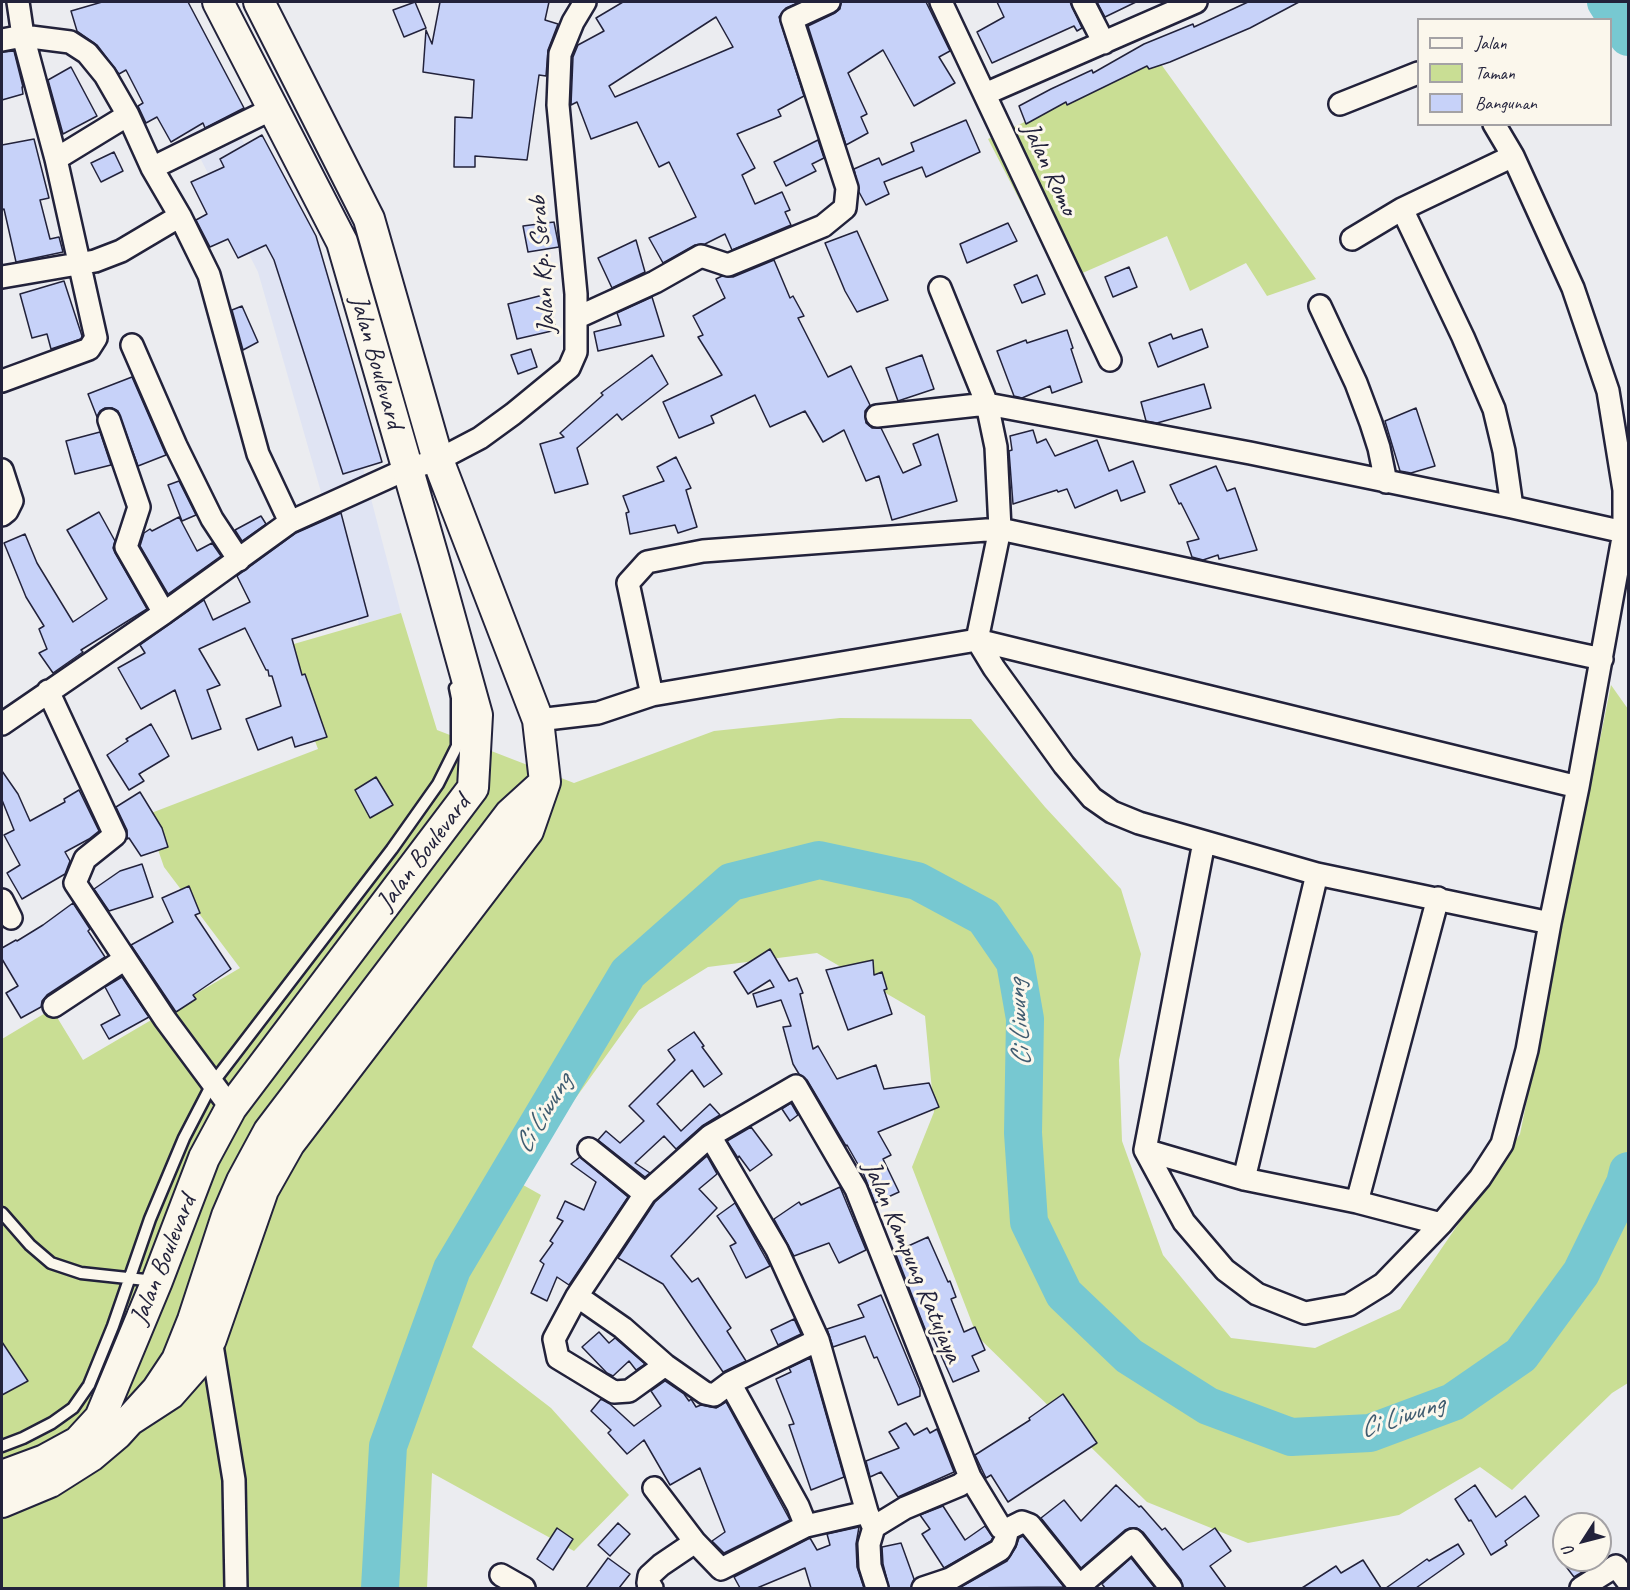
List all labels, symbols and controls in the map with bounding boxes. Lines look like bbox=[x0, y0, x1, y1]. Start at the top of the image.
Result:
legend bbox=[1417, 18, 1612, 126]
text: Jalan bbox=[1475, 32, 1507, 54]
text: Taman bbox=[1475, 62, 1515, 84]
text: Bangunan bbox=[1475, 92, 1537, 114]
street label: Jalan Romo bbox=[1014, 118, 1084, 220]
street label: Jalan Kp. Serab bbox=[523, 195, 563, 335]
street label: Jalan Boulevard bbox=[342, 292, 410, 432]
street label: Jalan Boulevard bbox=[370, 789, 478, 917]
water label: Ci Liwung bbox=[1001, 979, 1039, 1067]
water label: Ci Liwung bbox=[508, 1068, 580, 1160]
street label: Jalan Kampung Ratujaya bbox=[855, 1157, 969, 1367]
street label: Jalan Boulevard bbox=[124, 1191, 204, 1329]
water label: Ci Liwung bbox=[1356, 1388, 1448, 1446]
north arrow bbox=[1552, 1512, 1612, 1572]
text: U bbox=[1559, 1542, 1579, 1560]

